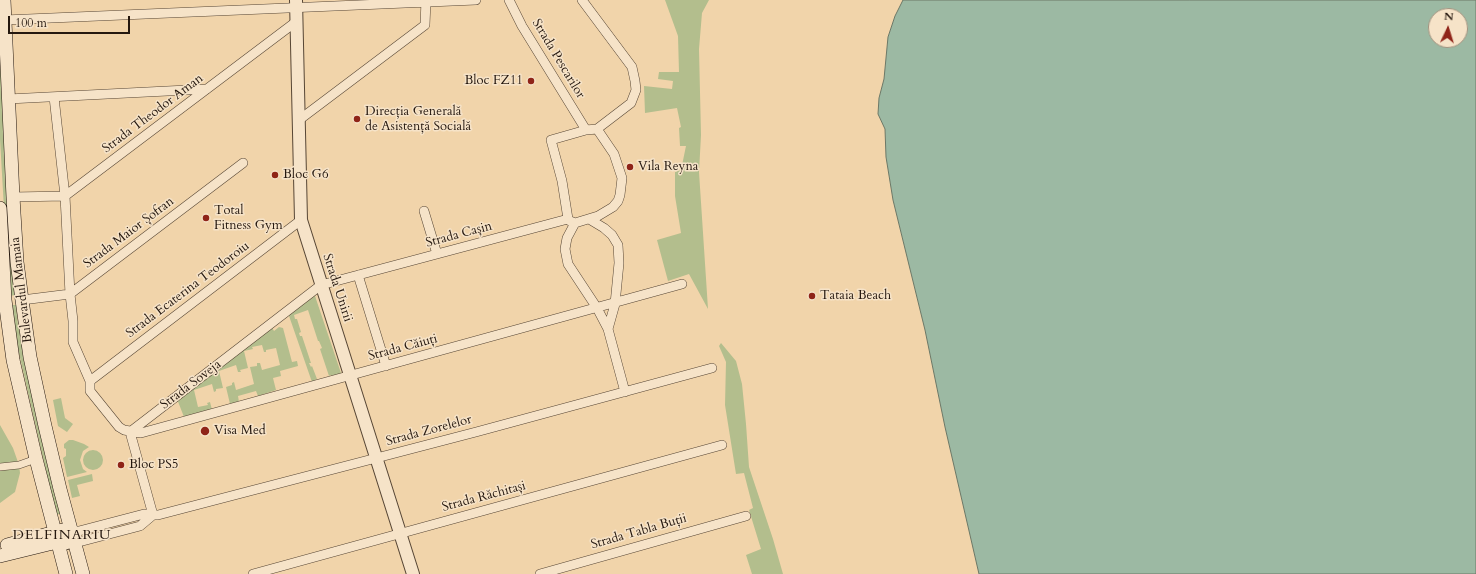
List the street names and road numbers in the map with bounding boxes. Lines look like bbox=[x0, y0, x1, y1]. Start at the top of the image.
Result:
street label: Strada Pescarilor bbox=[528, 16, 588, 102]
street label: Strada Theodor Aman bbox=[100, 71, 206, 157]
street label: Strada Maior Șofran bbox=[81, 194, 177, 272]
street label: Strada Cașin bbox=[424, 219, 494, 251]
street label: Bulevardul Mamaia bbox=[8, 236, 36, 344]
street label: Strada Ecaterina Teodoroiu bbox=[123, 238, 253, 342]
street label: Strada Unirii bbox=[319, 252, 355, 324]
street label: Strada Căiuți bbox=[367, 331, 439, 365]
street label: Strada Soveja bbox=[157, 357, 225, 413]
street label: Strada Zorelelor bbox=[384, 412, 474, 450]
street label: Strada Răchitași bbox=[440, 478, 528, 516]
street label: Strada Tabla Buții bbox=[589, 511, 689, 553]

